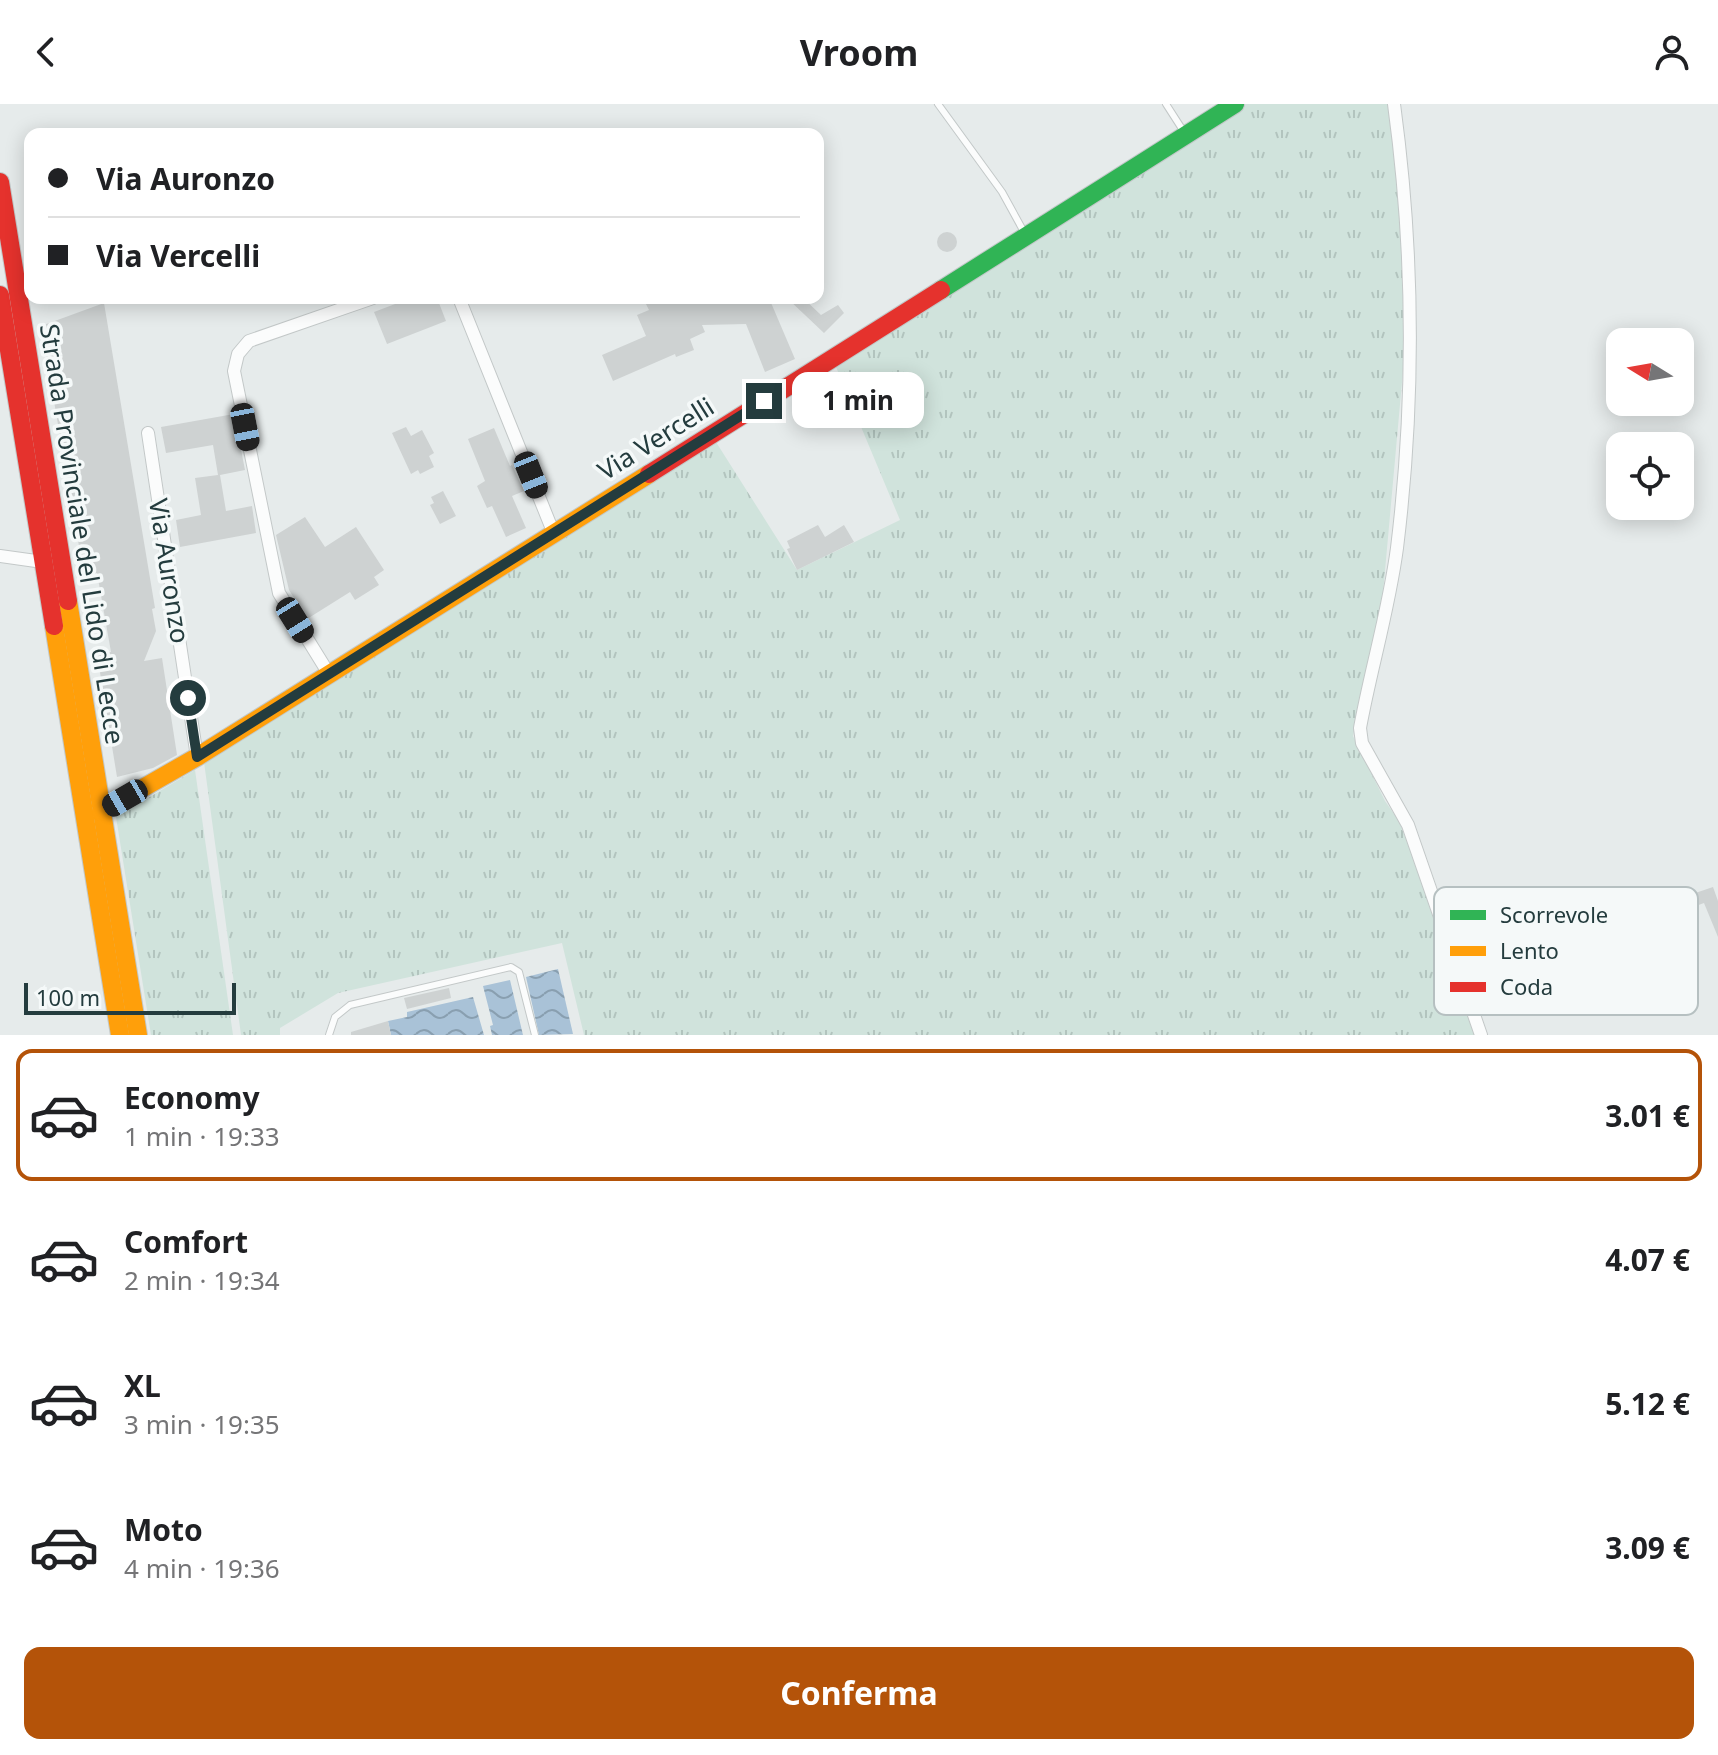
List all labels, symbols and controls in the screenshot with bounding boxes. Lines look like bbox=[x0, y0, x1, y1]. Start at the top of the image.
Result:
text: Vroom bbox=[800, 28, 918, 77]
icon: back bbox=[24, 30, 68, 74]
icon: person bbox=[1650, 30, 1694, 74]
text: Via Auronzo bbox=[96, 158, 275, 199]
text: Via Vercelli bbox=[96, 235, 260, 276]
street label: Strada Provinciale del Lido di Lecce bbox=[32, 321, 134, 747]
north arrow bbox=[1606, 328, 1694, 416]
map controls bbox=[1606, 328, 1694, 520]
callout: 1 min bbox=[792, 373, 924, 429]
text: 1 min bbox=[822, 382, 894, 418]
route end bbox=[746, 383, 782, 419]
street label: Via Vercelli bbox=[590, 388, 721, 488]
car bbox=[229, 401, 261, 453]
button: locate bbox=[1606, 432, 1694, 520]
car bbox=[511, 448, 551, 502]
street label: Via Auronzo bbox=[141, 496, 199, 646]
car bbox=[272, 593, 318, 647]
route start bbox=[170, 680, 206, 716]
car bbox=[98, 776, 152, 820]
legend bbox=[1434, 887, 1698, 1015]
text: Scorrevole bbox=[1500, 899, 1608, 929]
text: Lento bbox=[1500, 935, 1559, 965]
text: Coda bbox=[1500, 971, 1553, 1001]
scale bar bbox=[24, 979, 236, 1015]
text: 100 m bbox=[36, 982, 100, 1012]
text: Economy bbox=[124, 1077, 260, 1118]
icon: car bbox=[28, 1079, 100, 1151]
text: 3.01 € bbox=[1605, 1095, 1690, 1136]
text: 1 min · 19:33 bbox=[124, 1118, 280, 1154]
text: Comfort bbox=[124, 1221, 248, 1262]
icon: car bbox=[28, 1223, 100, 1295]
text: 4.07 € bbox=[1605, 1239, 1690, 1280]
text: 2 min · 19:34 bbox=[124, 1262, 280, 1298]
text: XL bbox=[124, 1365, 161, 1406]
icon: car bbox=[28, 1367, 100, 1439]
text: 5.12 € bbox=[1605, 1383, 1690, 1424]
text: 3 min · 19:35 bbox=[124, 1406, 280, 1442]
text: Moto bbox=[124, 1509, 203, 1550]
icon: car bbox=[28, 1511, 100, 1583]
text: 3.09 € bbox=[1605, 1527, 1690, 1568]
text: 4 min · 19:36 bbox=[124, 1550, 280, 1586]
button: Conferma bbox=[24, 1647, 1694, 1739]

